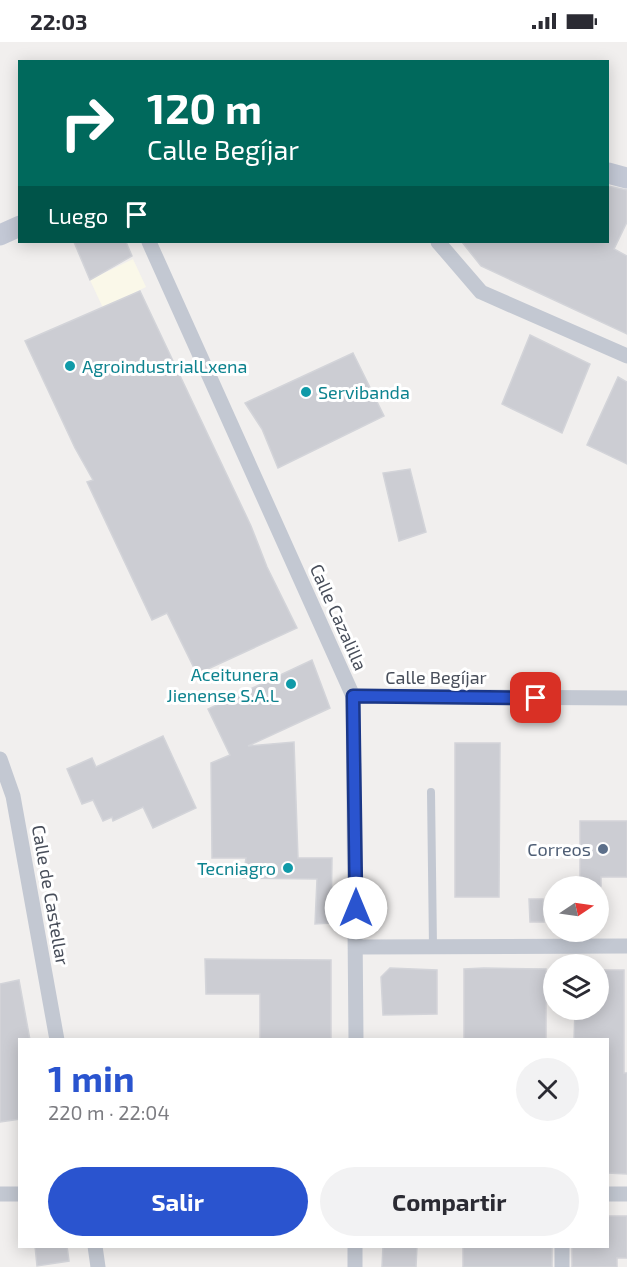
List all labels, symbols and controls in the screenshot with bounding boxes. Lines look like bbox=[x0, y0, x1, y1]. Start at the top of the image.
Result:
text: 22:03 bbox=[30, 8, 88, 34]
text: 120 m bbox=[147, 82, 262, 132]
icon: right bbox=[48, 84, 126, 162]
text: Calle Begíjar bbox=[147, 133, 299, 165]
icon: arrive bbox=[120, 198, 153, 231]
text: Luego bbox=[48, 202, 108, 228]
place label: AgroindustrialLxena bbox=[82, 355, 247, 377]
marker: AgroindustrialLxena bbox=[63, 359, 77, 373]
place label: Servibanda bbox=[318, 381, 410, 403]
marker: Servibanda bbox=[299, 385, 313, 399]
street label: Calle Cazalilla bbox=[306, 560, 372, 674]
place label: Aceitunera Jienense S.A.L bbox=[167, 663, 279, 706]
street label: Calle Begíjar bbox=[385, 666, 487, 688]
pin bbox=[510, 672, 561, 723]
marker: Aceitunera Jienense S.A.L bbox=[284, 677, 298, 691]
icon: arrive bbox=[519, 681, 552, 714]
street label: Calle de Castellar bbox=[28, 823, 74, 967]
place label: Correos bbox=[527, 838, 591, 860]
marker: Correos bbox=[596, 842, 610, 856]
place label: Tecniagro bbox=[197, 857, 276, 879]
marker: Tecniagro bbox=[281, 861, 295, 875]
position arrow bbox=[324, 876, 388, 940]
north arrow bbox=[543, 876, 609, 942]
map controls bbox=[543, 876, 609, 1020]
button: layers bbox=[543, 954, 609, 1020]
text: 1 min bbox=[48, 1056, 135, 1099]
button: close bbox=[516, 1058, 579, 1121]
text: 220 m · 22:04 bbox=[48, 1100, 170, 1124]
button: Salir bbox=[48, 1167, 308, 1236]
button: Compartir bbox=[320, 1167, 579, 1236]

